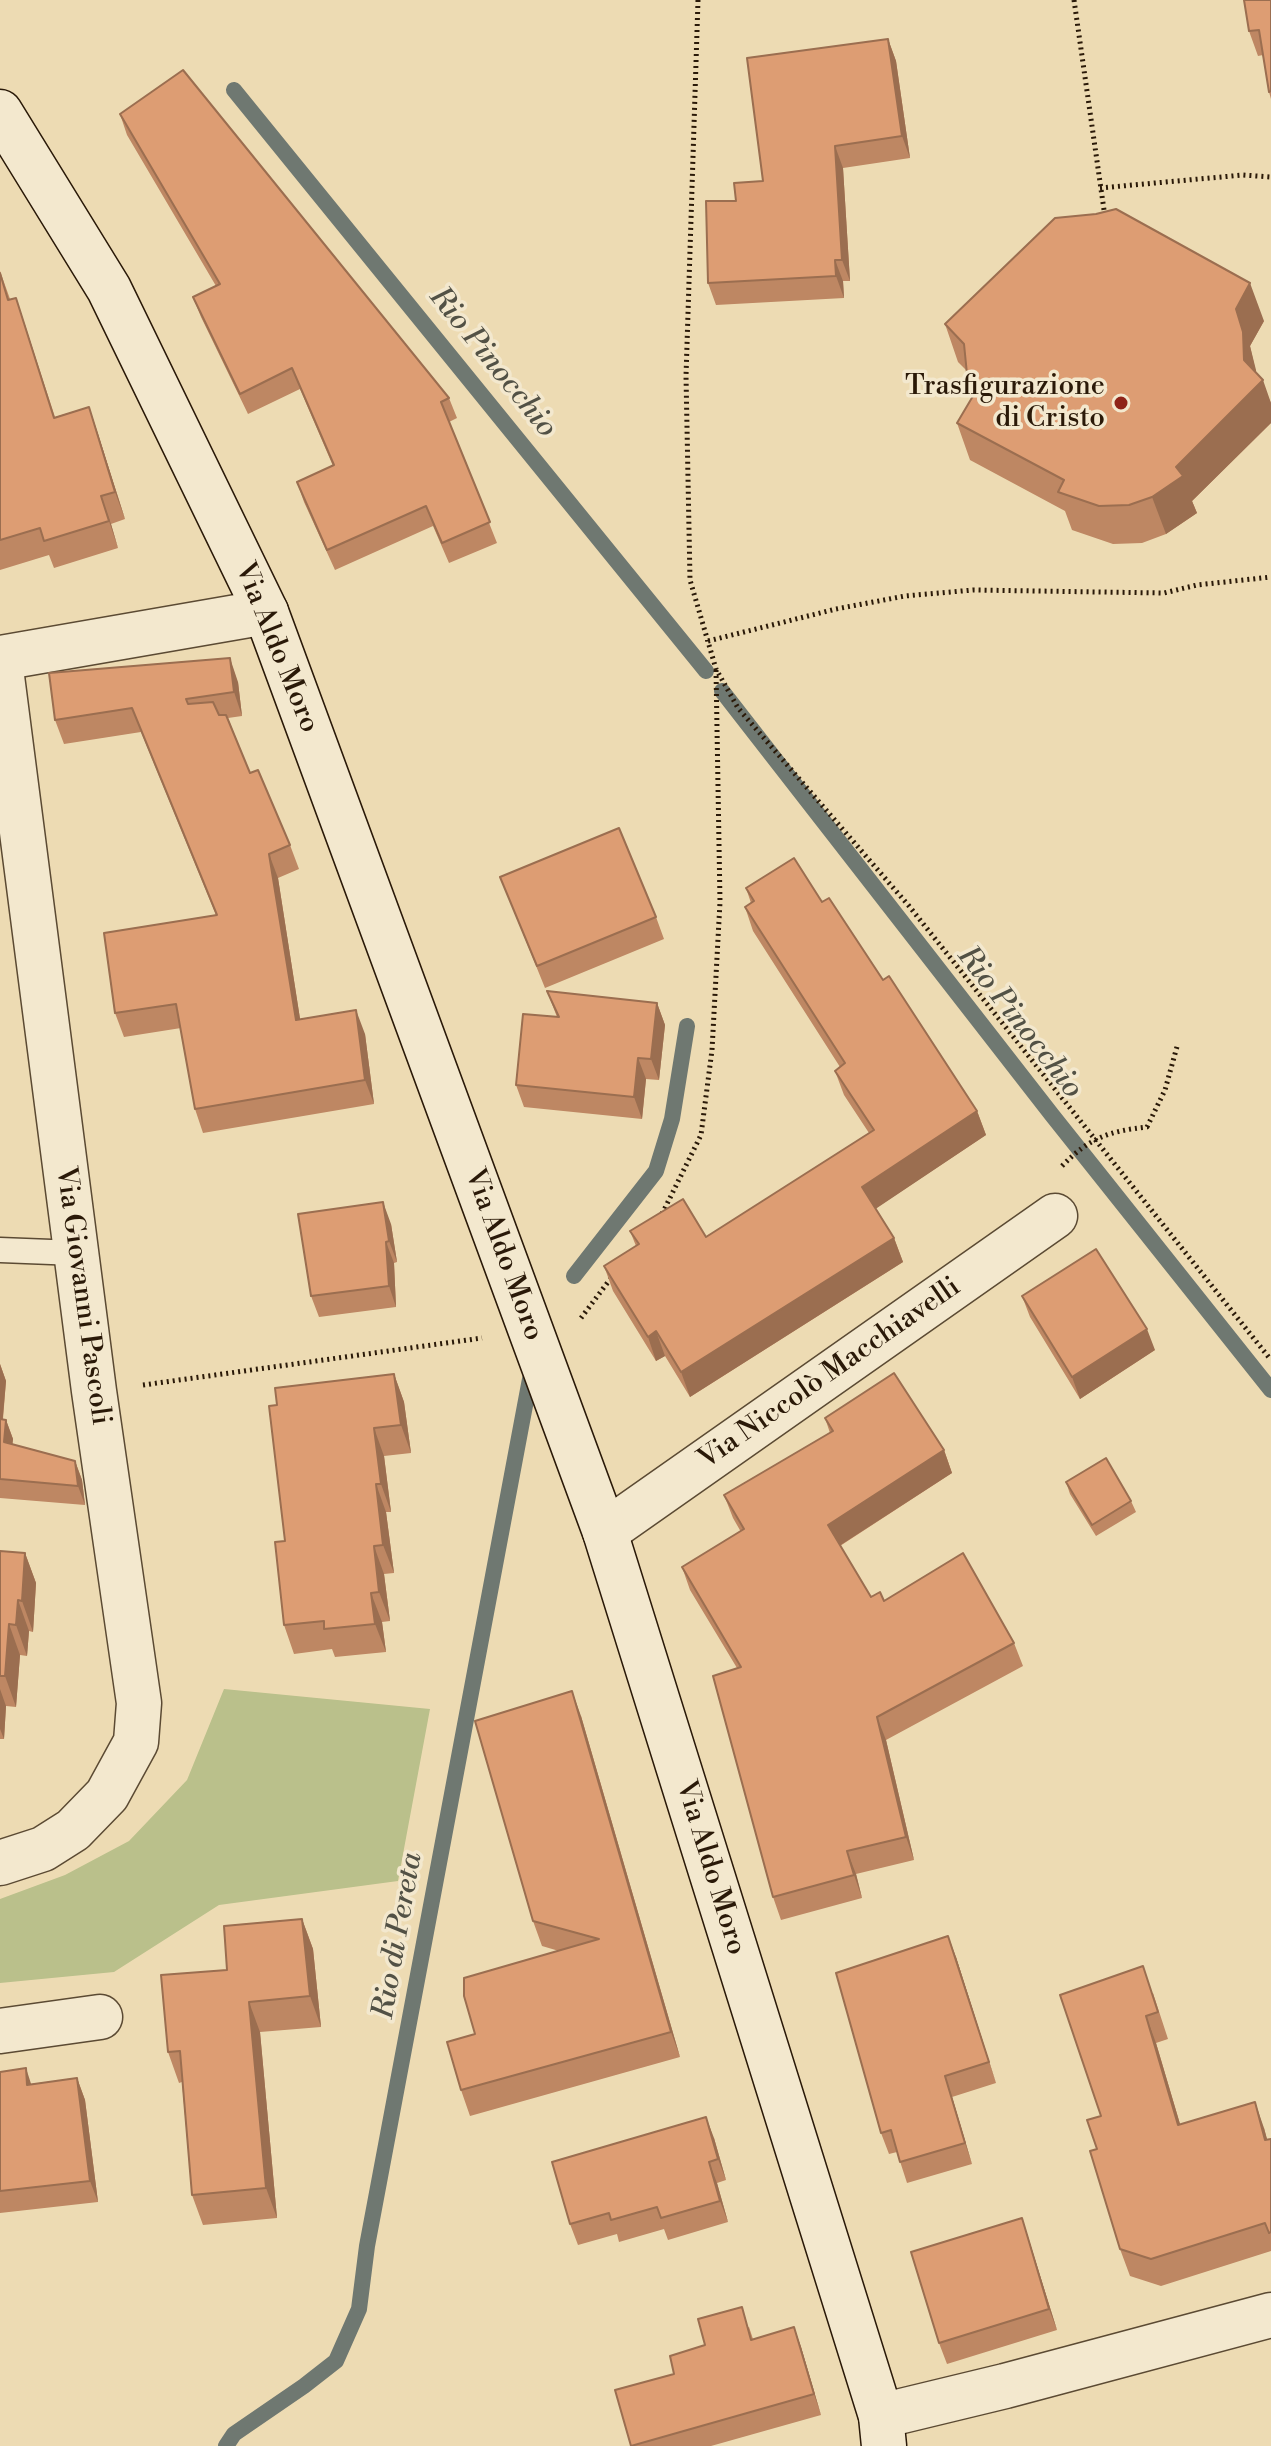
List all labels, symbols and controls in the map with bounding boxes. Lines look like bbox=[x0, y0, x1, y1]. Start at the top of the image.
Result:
water label: Rio Pinocchio bbox=[420, 281, 564, 445]
place label: Trasfigurazione di Cristo bbox=[905, 370, 1105, 436]
marker: Trasfigurazione di Cristo bbox=[1112, 394, 1130, 412]
street label: Via Aldo Moro bbox=[227, 558, 325, 738]
water label: Rio Pinocchio bbox=[948, 940, 1090, 1106]
street label: Via Aldo Moro bbox=[456, 1164, 550, 1346]
street label: Via Giovanni Pascoli bbox=[47, 1165, 117, 1427]
street label: Via Niccolò Macchiavelli bbox=[693, 1271, 967, 1477]
street label: Via Aldo Moro bbox=[668, 1777, 752, 1959]
water label: Rio di Pereta bbox=[367, 1850, 431, 2022]

